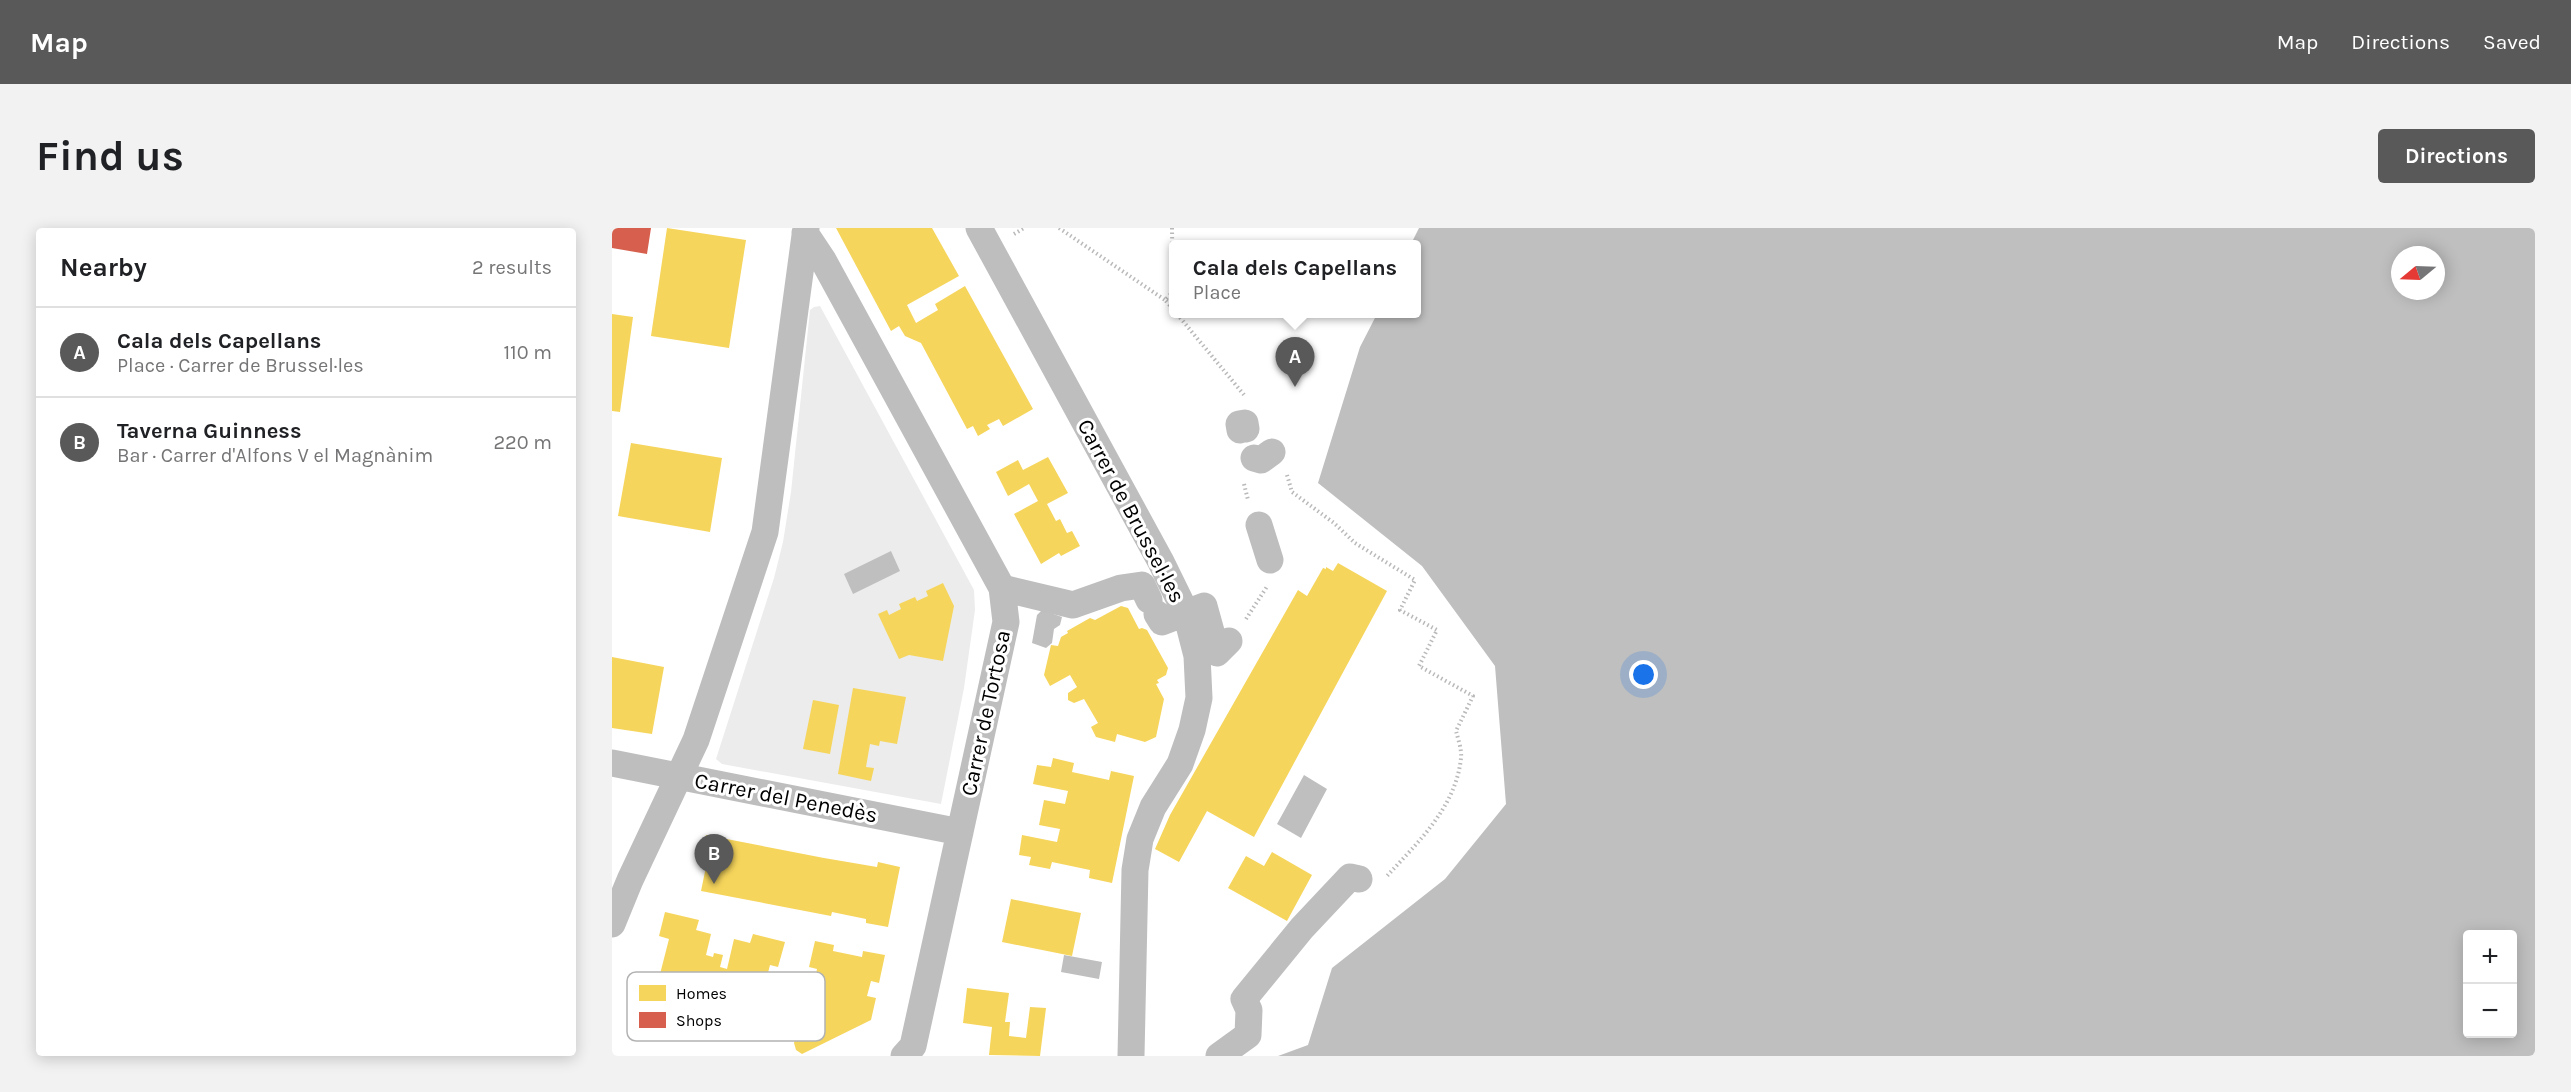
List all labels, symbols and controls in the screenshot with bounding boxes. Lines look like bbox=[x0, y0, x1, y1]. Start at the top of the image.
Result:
text: Map bbox=[30, 26, 88, 59]
text: Map bbox=[2277, 30, 2318, 54]
text: Directions bbox=[2351, 30, 2450, 54]
text: Saved bbox=[2483, 30, 2541, 54]
button: Directions bbox=[2378, 129, 2535, 183]
text: Find us bbox=[36, 131, 184, 181]
popup bbox=[1169, 240, 1421, 318]
north arrow bbox=[2391, 246, 2445, 300]
text: Nearby bbox=[60, 252, 147, 283]
text: Cala dels Capellans bbox=[1193, 255, 1397, 281]
text: 2 results bbox=[472, 256, 552, 279]
text: Place bbox=[1193, 281, 1241, 304]
text: Cala dels Capellans bbox=[117, 328, 321, 354]
pin: A bbox=[1276, 338, 1314, 387]
text: A bbox=[73, 341, 86, 364]
text: 110 m bbox=[503, 341, 552, 364]
text: Place · Carrer de Brussel·les bbox=[117, 354, 364, 377]
street label: Carrer de Brussel·les bbox=[1072, 415, 1190, 607]
text: Taverna Guinness bbox=[117, 418, 302, 444]
text: B bbox=[73, 431, 86, 454]
text: 220 m bbox=[493, 431, 552, 454]
text: Bar · Carrer d'Alfons V el Magnànim bbox=[117, 444, 433, 467]
street label: Carrer de Tortosa bbox=[956, 628, 1016, 798]
your location bbox=[1629, 660, 1658, 689]
street label: Carrer del Penedès bbox=[692, 768, 880, 828]
pin: B bbox=[694, 834, 734, 884]
map controls bbox=[2463, 930, 2517, 1038]
button: + bbox=[2463, 930, 2517, 984]
legend bbox=[627, 972, 825, 1041]
text: Homes bbox=[676, 984, 727, 1003]
button: − bbox=[2463, 984, 2517, 1038]
text: Shops bbox=[676, 1011, 722, 1030]

